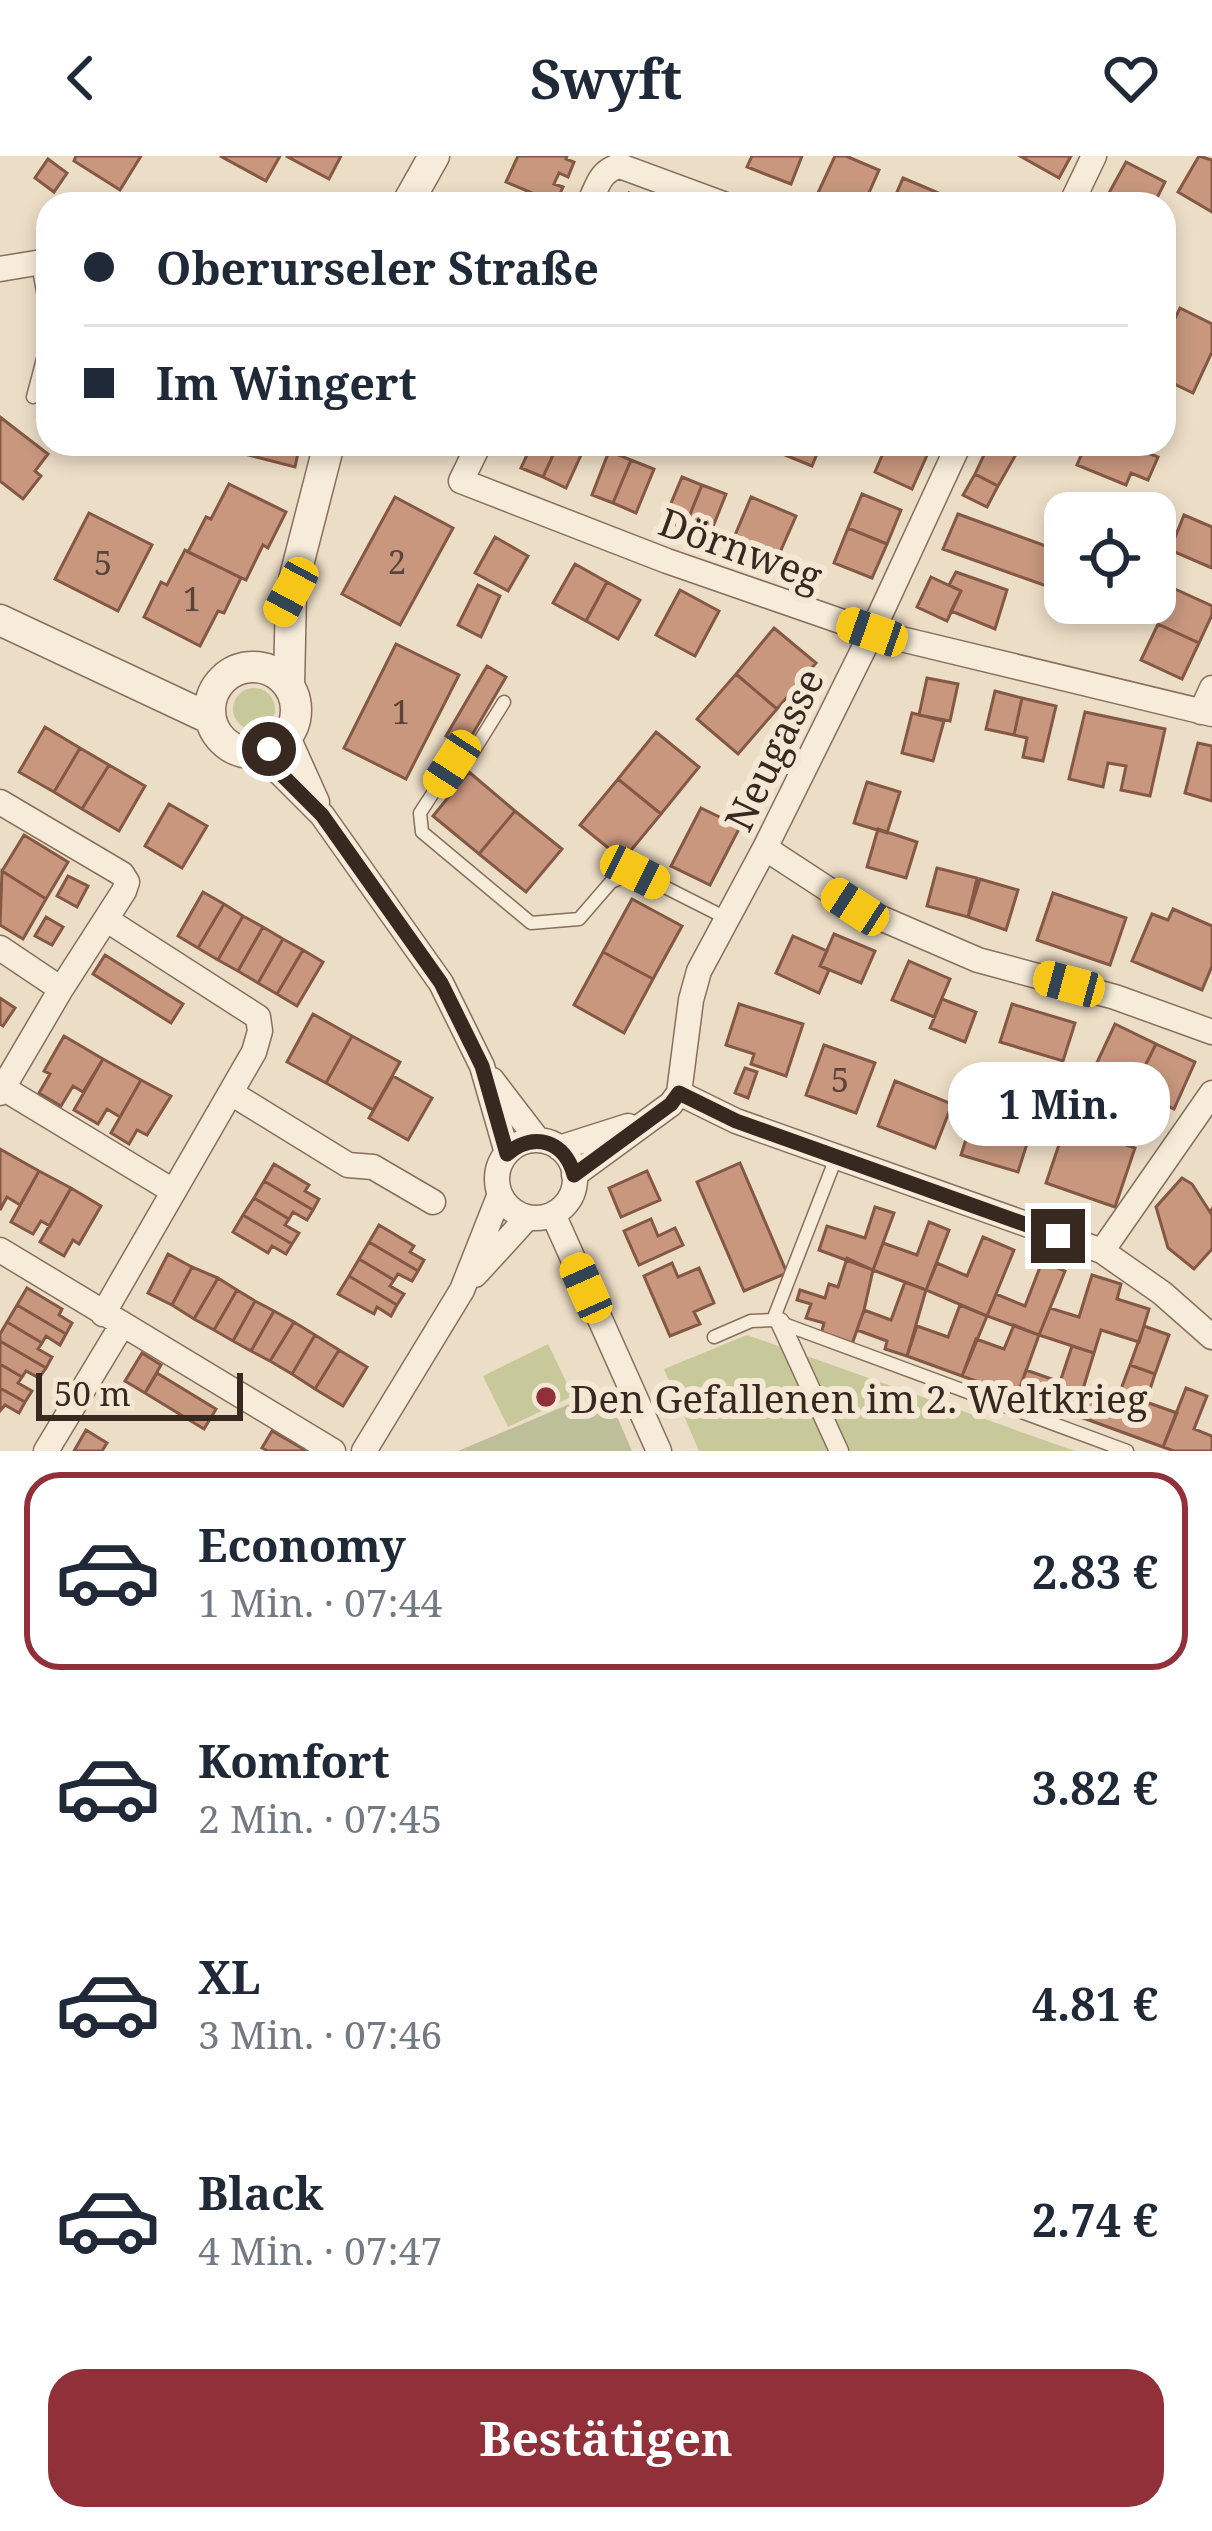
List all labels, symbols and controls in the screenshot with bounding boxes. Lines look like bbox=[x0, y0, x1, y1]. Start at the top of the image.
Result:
text: Swyft bbox=[530, 41, 682, 115]
icon: back bbox=[48, 45, 114, 111]
icon: heart bbox=[1098, 45, 1164, 111]
text: Oberurseler Straße bbox=[156, 237, 599, 298]
text: Im Wingert bbox=[156, 352, 417, 413]
map controls bbox=[1044, 492, 1176, 624]
button: locate bbox=[1044, 492, 1176, 624]
street label: Dörnweg bbox=[652, 494, 830, 602]
house number: 2 bbox=[388, 539, 406, 584]
house number: 5 bbox=[94, 540, 112, 585]
car bbox=[258, 552, 324, 632]
house number: 1 bbox=[183, 576, 201, 621]
car bbox=[832, 603, 912, 661]
street label: Neugasse bbox=[711, 659, 835, 839]
house number: 1 bbox=[392, 689, 410, 734]
route start bbox=[242, 722, 296, 776]
car bbox=[417, 724, 487, 804]
car bbox=[595, 840, 675, 904]
car bbox=[815, 872, 895, 942]
car bbox=[1030, 957, 1108, 1011]
house number: 5 bbox=[831, 1057, 849, 1102]
callout: 1 Min. bbox=[947, 1062, 1169, 1146]
text: 1 Min. bbox=[999, 1077, 1119, 1130]
route end bbox=[1031, 1209, 1085, 1263]
car bbox=[555, 1248, 617, 1328]
scale bar bbox=[36, 1367, 243, 1420]
text: 50 m bbox=[54, 1371, 131, 1416]
place label: Den Gefallenen im 2. Weltkrieg bbox=[570, 1371, 1148, 1424]
marker: Den Gefallenen im 2. Weltkrieg bbox=[533, 1384, 559, 1410]
text: Economy bbox=[198, 1514, 406, 1575]
icon: car bbox=[54, 1517, 162, 1625]
text: 2.83 € bbox=[1032, 1541, 1158, 1602]
text: 1 Min. · 07:44 bbox=[198, 1575, 442, 1628]
text: Komfort bbox=[198, 1730, 390, 1791]
icon: car bbox=[54, 1733, 162, 1841]
text: 3.82 € bbox=[1032, 1757, 1158, 1818]
text: 2 Min. · 07:45 bbox=[198, 1791, 442, 1844]
text: XL bbox=[198, 1946, 260, 2007]
icon: car bbox=[54, 1949, 162, 2057]
text: 4.81 € bbox=[1032, 1973, 1158, 2034]
text: 3 Min. · 07:46 bbox=[198, 2007, 442, 2060]
text: Black bbox=[198, 2162, 323, 2223]
icon: car bbox=[54, 2165, 162, 2273]
text: 2.74 € bbox=[1032, 2189, 1158, 2250]
text: 4 Min. · 07:47 bbox=[198, 2223, 442, 2276]
button: Bestätigen bbox=[48, 2369, 1164, 2507]

